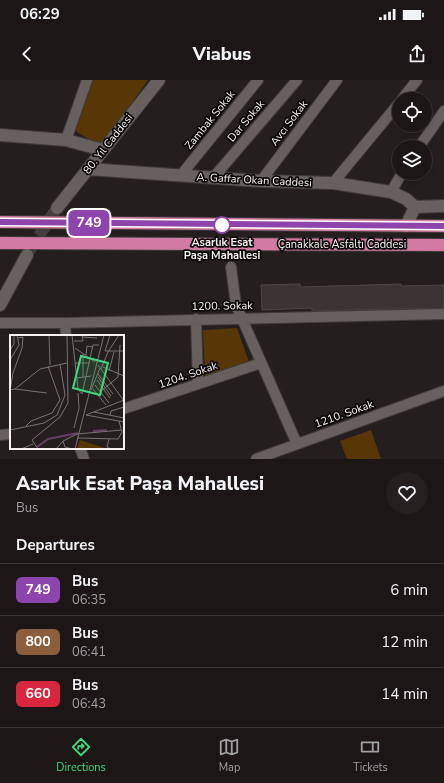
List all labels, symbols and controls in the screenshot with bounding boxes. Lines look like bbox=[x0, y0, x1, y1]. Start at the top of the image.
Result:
text: 06:29 bbox=[20, 4, 60, 24]
text: Viabus bbox=[193, 42, 251, 66]
icon: back bbox=[16, 43, 38, 65]
icon: share bbox=[406, 43, 428, 65]
street label: Zambak Sokak bbox=[182, 87, 239, 153]
map controls bbox=[392, 92, 432, 180]
button: locate bbox=[392, 92, 432, 132]
street label: Dar Sokak bbox=[224, 96, 268, 145]
street label: Avcı Sokak bbox=[267, 97, 311, 149]
street label: 80. Yıl Caddesi bbox=[80, 111, 136, 177]
button: layers bbox=[392, 140, 432, 180]
street label: A. Gaffar Okan Caddesi bbox=[196, 169, 312, 191]
line badge: 749 bbox=[66, 210, 112, 236]
text: 749 bbox=[76, 213, 102, 232]
marker: Asarlık Esat Paşa Mahallesi bbox=[213, 216, 231, 234]
place label: Asarlık Esat Paşa Mahallesi bbox=[184, 235, 260, 263]
street label: Çanakkale Asfaltı Caddesi bbox=[278, 237, 406, 252]
street label: 1200. Sokak bbox=[191, 298, 253, 314]
inset map bbox=[10, 335, 124, 449]
street label: 1204. Sokak bbox=[157, 358, 220, 392]
street label: 1210. Sokak bbox=[313, 396, 376, 432]
text: Asarlık Esat Paşa Mahallesi bbox=[16, 471, 264, 497]
button: heart bbox=[386, 472, 428, 514]
text: Bus bbox=[16, 499, 38, 517]
text: Departures bbox=[16, 535, 95, 555]
text: Bus bbox=[72, 571, 98, 591]
text: 749 bbox=[25, 580, 51, 599]
text: 6 min bbox=[390, 580, 428, 600]
text: 06:35 bbox=[72, 591, 106, 609]
text: Bus bbox=[72, 623, 98, 643]
text: 800 bbox=[25, 632, 51, 651]
text: 12 min bbox=[381, 632, 428, 652]
text: 06:41 bbox=[72, 643, 106, 661]
text: Bus bbox=[72, 675, 98, 695]
text: 660 bbox=[25, 684, 51, 703]
text: 14 min bbox=[381, 684, 428, 704]
text: 06:43 bbox=[72, 695, 106, 713]
tab: Directions bbox=[56, 736, 106, 775]
tab: Map bbox=[218, 736, 240, 775]
tab: Tickets bbox=[353, 736, 388, 775]

